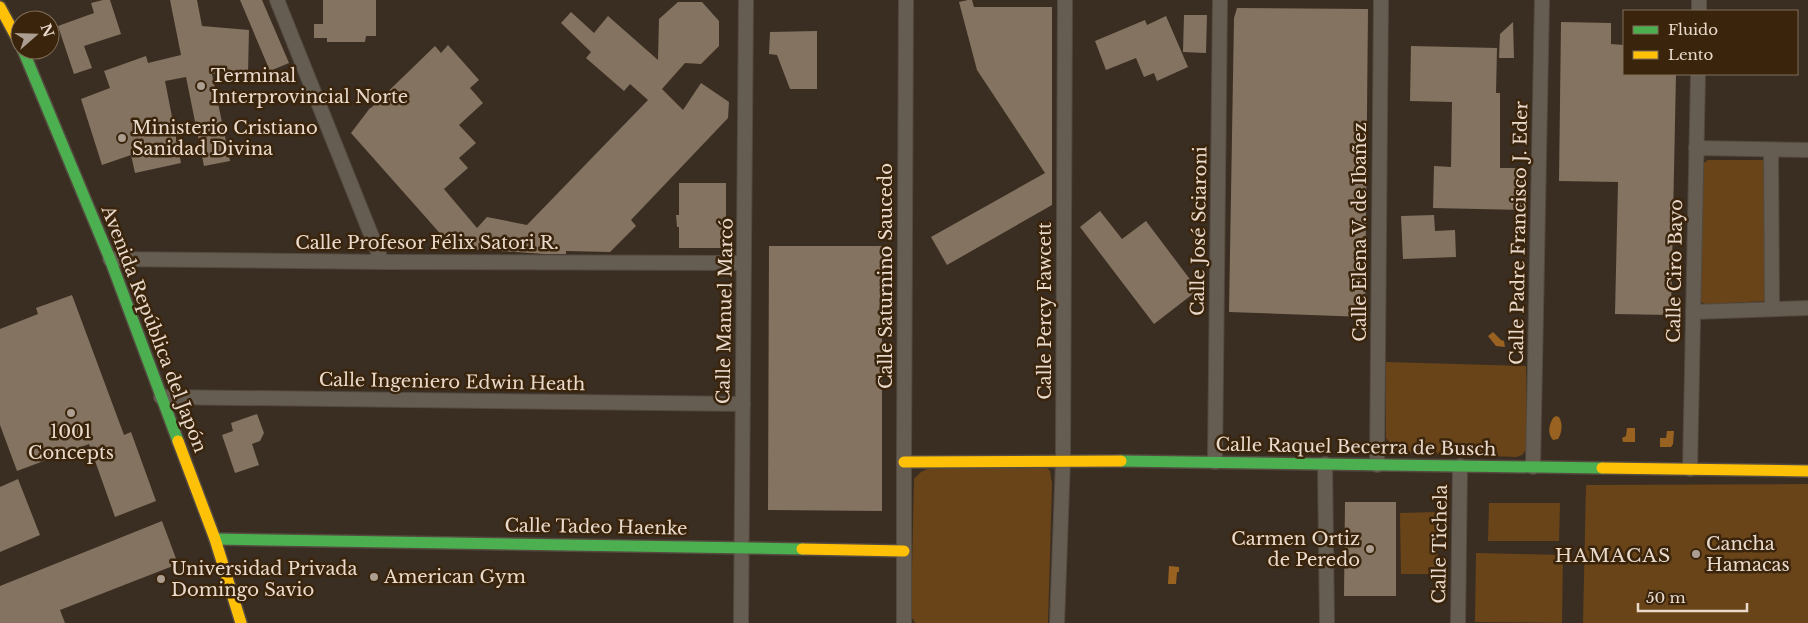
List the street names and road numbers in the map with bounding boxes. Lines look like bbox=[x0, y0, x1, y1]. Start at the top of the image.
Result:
street label: Calle Padre Francisco J. Eder bbox=[1506, 100, 1532, 365]
street label: Calle Elena V. de Ibañez bbox=[1349, 122, 1371, 342]
street label: Calle José Sciaroni bbox=[1187, 146, 1211, 316]
street label: Calle Saturnino Saucedo bbox=[875, 163, 897, 389]
street label: Calle Ciro Bayo bbox=[1663, 199, 1687, 343]
street label: Avenida República del Japón bbox=[96, 201, 211, 456]
street label: Calle Manuel Marcó bbox=[712, 218, 738, 404]
street label: Calle Percy Fawcett bbox=[1034, 222, 1056, 400]
street label: Calle Profesor Félix Satori R. bbox=[295, 232, 559, 254]
street label: Calle Ingeniero Edwin Heath bbox=[319, 369, 585, 395]
street label: Calle Raquel Becerra de Busch bbox=[1215, 434, 1497, 460]
street label: Calle Tichela bbox=[1428, 484, 1452, 604]
street label: Calle Tadeo Haenke bbox=[504, 514, 688, 540]

